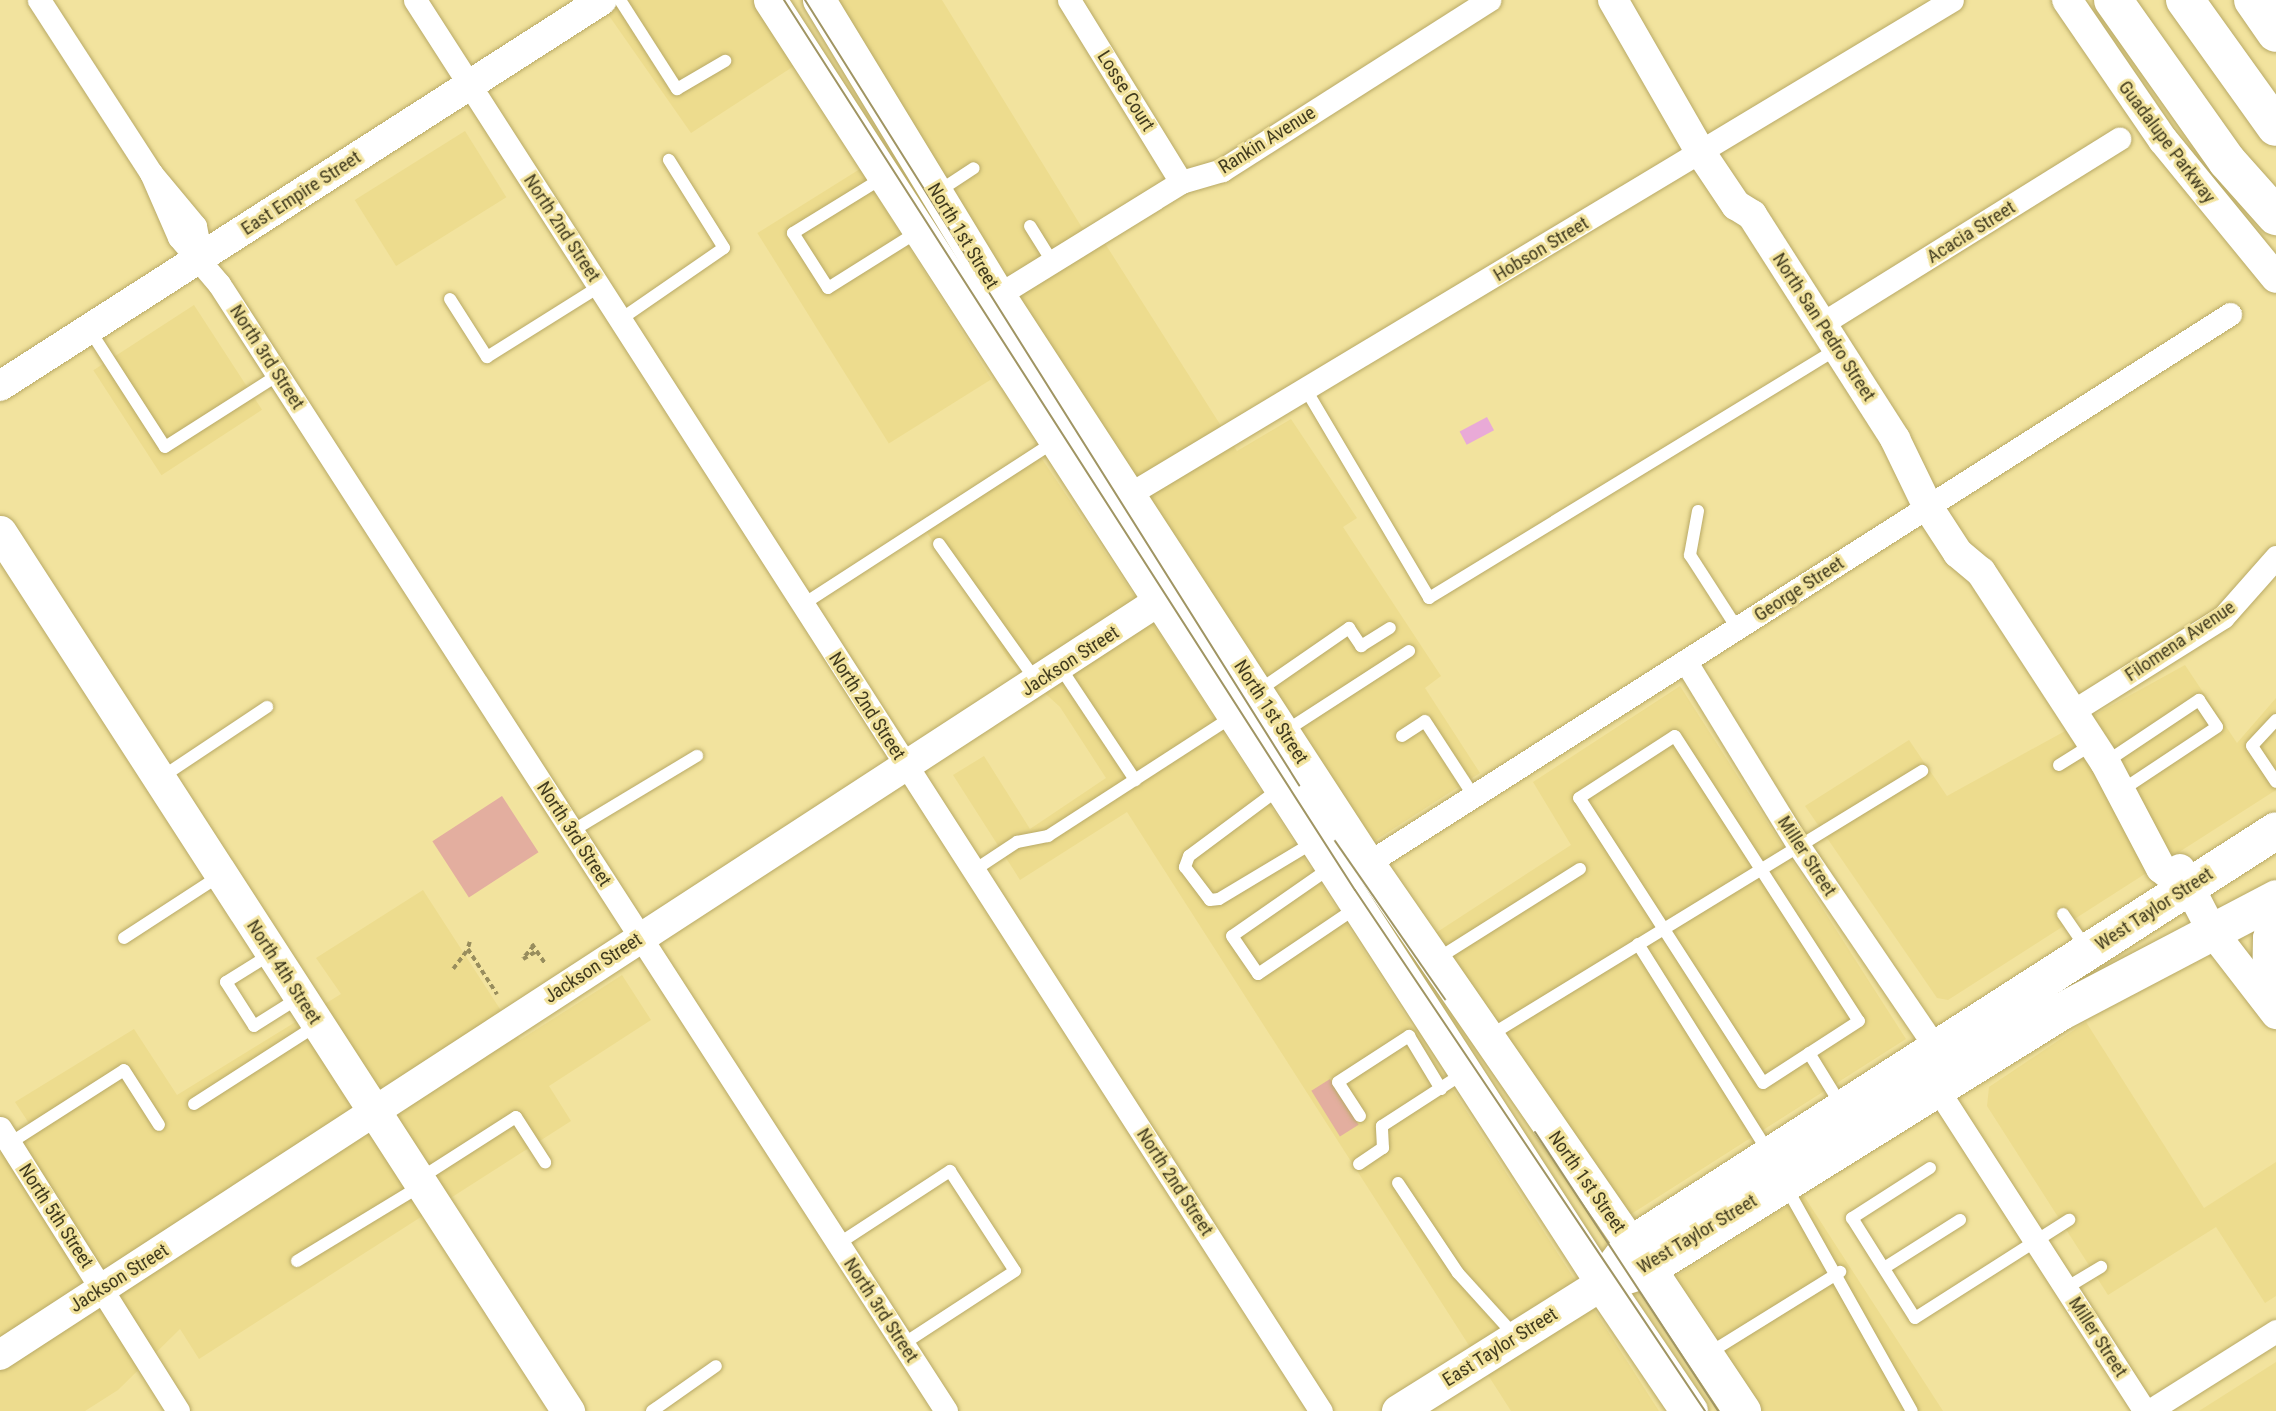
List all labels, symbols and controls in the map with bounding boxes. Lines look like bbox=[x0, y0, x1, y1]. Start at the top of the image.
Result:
street label: Losse Court bbox=[1092, 47, 1160, 135]
street label: Guadalupe Parkway bbox=[2114, 76, 2220, 208]
street label: Rankin Avenue bbox=[1214, 101, 1320, 179]
street label: East Empire Street bbox=[237, 146, 365, 240]
street label: North 2nd Street bbox=[519, 170, 605, 286]
street label: North 1st Street bbox=[923, 179, 1003, 293]
street label: Acacia Street bbox=[1923, 196, 2019, 268]
street label: Hobson Street bbox=[1489, 212, 1593, 286]
street label: North San Pedro Street bbox=[1768, 249, 1880, 405]
street label: North 3rd Street bbox=[225, 300, 309, 414]
street label: George Street bbox=[1750, 552, 1848, 626]
street label: Filomena Avenue bbox=[2121, 596, 2239, 686]
street label: Jackson Street bbox=[1017, 621, 1123, 701]
street label: North 2nd Street bbox=[824, 648, 910, 764]
street label: North 1st Street bbox=[1229, 656, 1313, 768]
street label: North 3rd Street bbox=[532, 777, 616, 891]
street label: Miller Street bbox=[1773, 812, 1841, 900]
street label: West Taylor Street bbox=[2091, 862, 2217, 956]
street label: North 4th Street bbox=[242, 916, 326, 1028]
street label: Jackson Street bbox=[540, 928, 646, 1008]
street label: North 2nd Street bbox=[1132, 1124, 1218, 1240]
street label: North 1st Street bbox=[1543, 1127, 1631, 1237]
street label: North 5th Street bbox=[14, 1160, 98, 1272]
street label: West Taylor Street bbox=[1633, 1189, 1761, 1279]
street label: Jackson Street bbox=[66, 1239, 172, 1317]
street label: North 3rd Street bbox=[839, 1253, 923, 1367]
street label: Miller Street bbox=[2064, 1293, 2132, 1381]
street label: East Taylor Street bbox=[1438, 1302, 1562, 1392]

